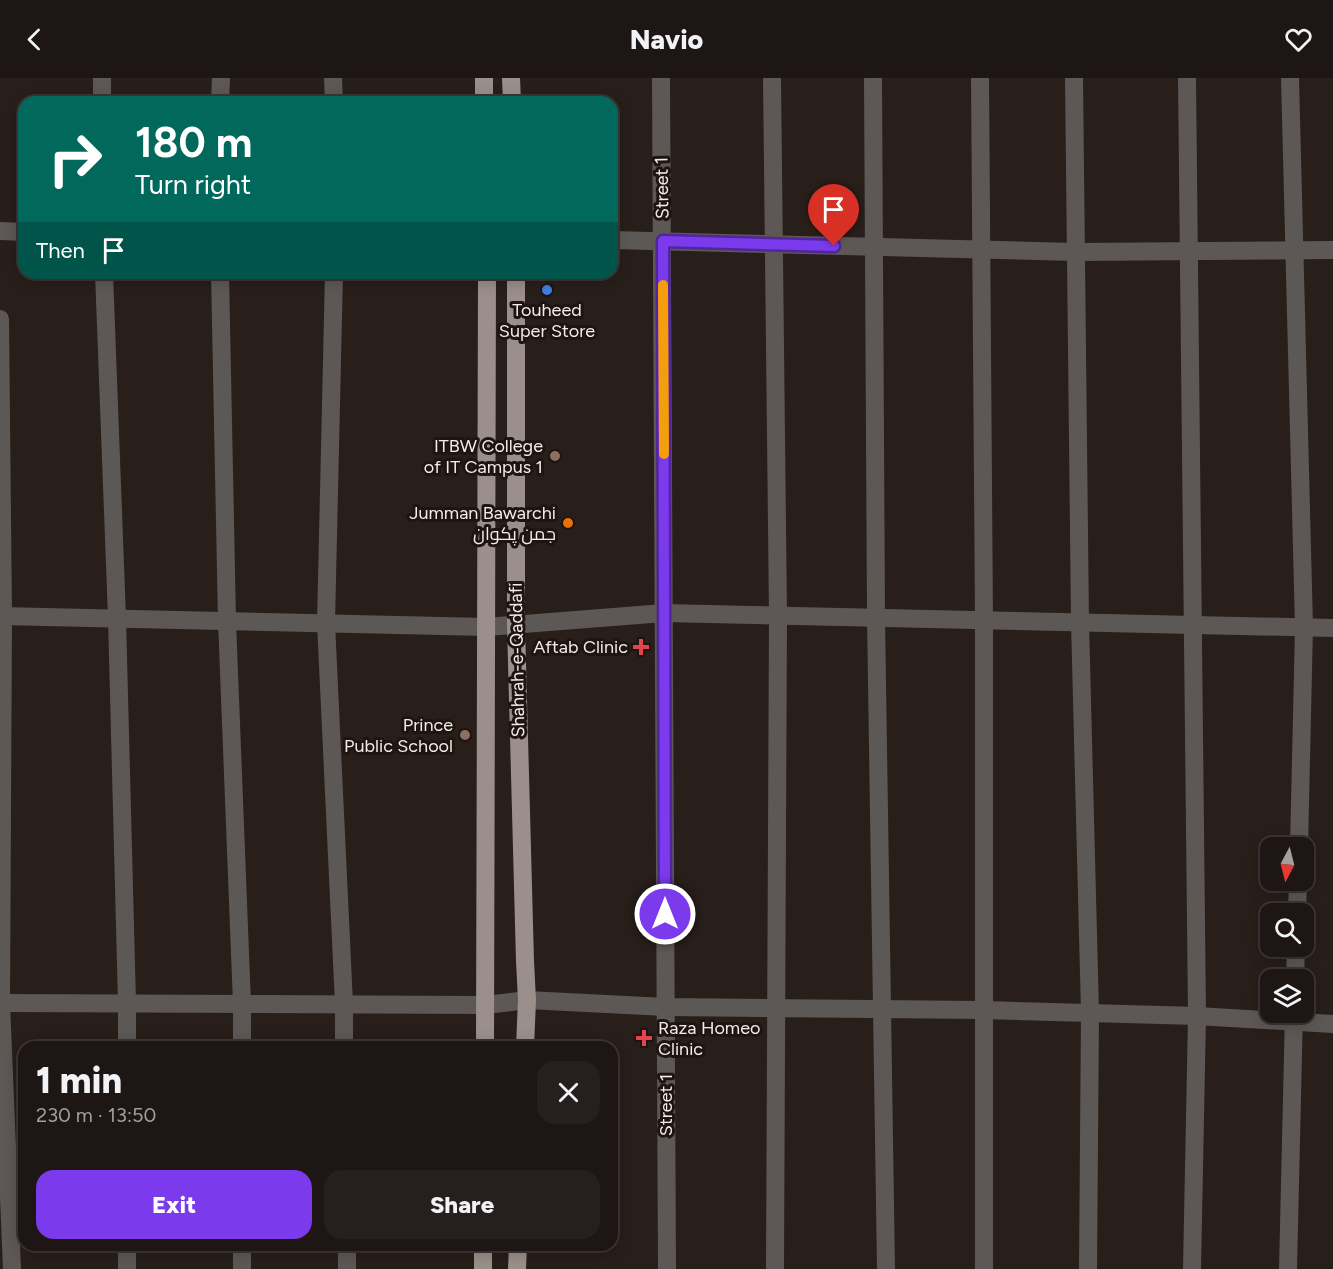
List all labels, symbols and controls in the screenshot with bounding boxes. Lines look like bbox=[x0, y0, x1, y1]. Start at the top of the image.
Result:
icon: back bbox=[18, 23, 51, 56]
text: Navio bbox=[630, 23, 703, 56]
icon: heart bbox=[1282, 23, 1315, 56]
text: 180 m bbox=[135, 117, 252, 168]
icon: right bbox=[36, 120, 114, 198]
street label: Street 1 bbox=[650, 157, 674, 219]
text: Turn right bbox=[135, 168, 251, 201]
pin bbox=[808, 184, 859, 246]
icon: arrive bbox=[817, 193, 850, 226]
icon: arrive bbox=[97, 234, 130, 267]
text: Then bbox=[36, 237, 85, 264]
marker: Touheed Super Store bbox=[540, 283, 554, 297]
place label: Touheed Super Store bbox=[499, 299, 595, 342]
place label: ITBW College of IT Campus 1 bbox=[424, 435, 543, 478]
marker: ITBW College of IT Campus 1 bbox=[548, 449, 562, 463]
place label: Jumman Bawarchi جمن پکوان bbox=[409, 502, 556, 546]
marker: Jumman Bawarchi جمن پکوان bbox=[561, 516, 575, 530]
street label: Shahrah-e-Qaddafi bbox=[505, 582, 529, 738]
place label: Aftab Clinic bbox=[533, 636, 628, 658]
marker: Aftab Clinic bbox=[632, 638, 650, 656]
place label: Prince Public School bbox=[344, 714, 453, 757]
marker: Prince Public School bbox=[458, 728, 472, 742]
north arrow bbox=[1260, 837, 1314, 891]
map controls bbox=[1260, 837, 1314, 1023]
position arrow bbox=[633, 882, 697, 946]
button: search bbox=[1260, 903, 1314, 957]
button: layers bbox=[1260, 969, 1314, 1023]
place label: Raza Homeo Clinic bbox=[658, 1017, 760, 1060]
marker: Raza Homeo Clinic bbox=[635, 1029, 653, 1047]
text: 1 min bbox=[36, 1059, 122, 1102]
button: close bbox=[537, 1061, 600, 1124]
street label: Street 1 bbox=[655, 1074, 677, 1136]
text: 230 m · 13:50 bbox=[36, 1103, 156, 1127]
button: Exit bbox=[36, 1170, 312, 1239]
button: Share bbox=[324, 1170, 600, 1239]

